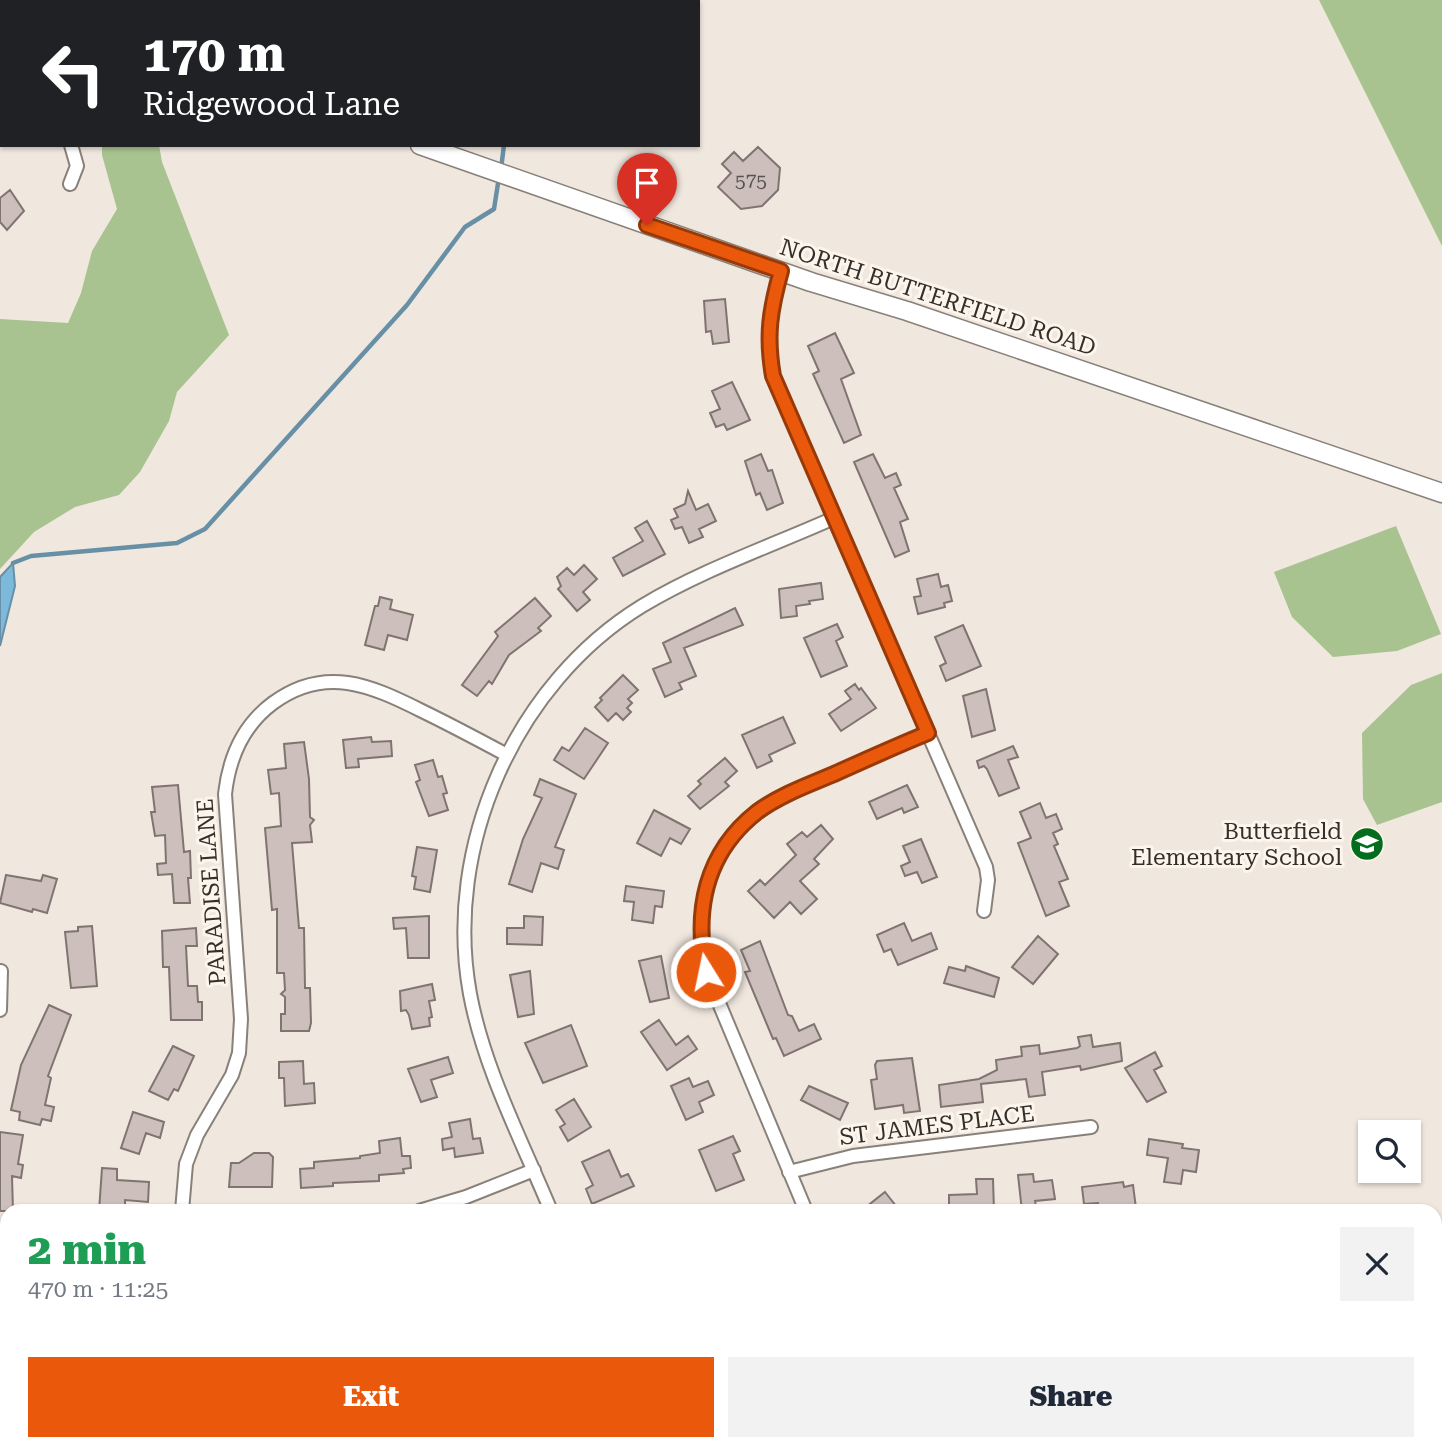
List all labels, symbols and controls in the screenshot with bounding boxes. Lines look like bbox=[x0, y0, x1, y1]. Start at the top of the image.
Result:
text: 170 m bbox=[143, 26, 285, 83]
icon: left bbox=[28, 28, 119, 119]
text: Ridgewood Lane bbox=[143, 85, 400, 123]
pin bbox=[617, 153, 677, 225]
icon: arrive bbox=[628, 164, 666, 202]
house number: 575 bbox=[735, 169, 767, 192]
street label: NORTH BUTTERFIELD ROAD bbox=[776, 234, 1099, 361]
street label: PARADISE LANE bbox=[192, 798, 231, 986]
place label: Butterfield Elementary School bbox=[1131, 818, 1342, 871]
school or university icon: Butterfield Elementary School bbox=[1348, 825, 1386, 863]
position arrow bbox=[669, 935, 743, 1009]
street label: ST JAMES PLACE bbox=[838, 1100, 1036, 1151]
map controls bbox=[1358, 1120, 1421, 1183]
button: search bbox=[1358, 1120, 1421, 1183]
text: 2 min bbox=[28, 1225, 146, 1274]
button: close bbox=[1340, 1227, 1414, 1301]
text: 470 m · 11:25 bbox=[28, 1276, 168, 1303]
button: Exit bbox=[28, 1357, 714, 1437]
button: Share bbox=[728, 1357, 1414, 1437]

